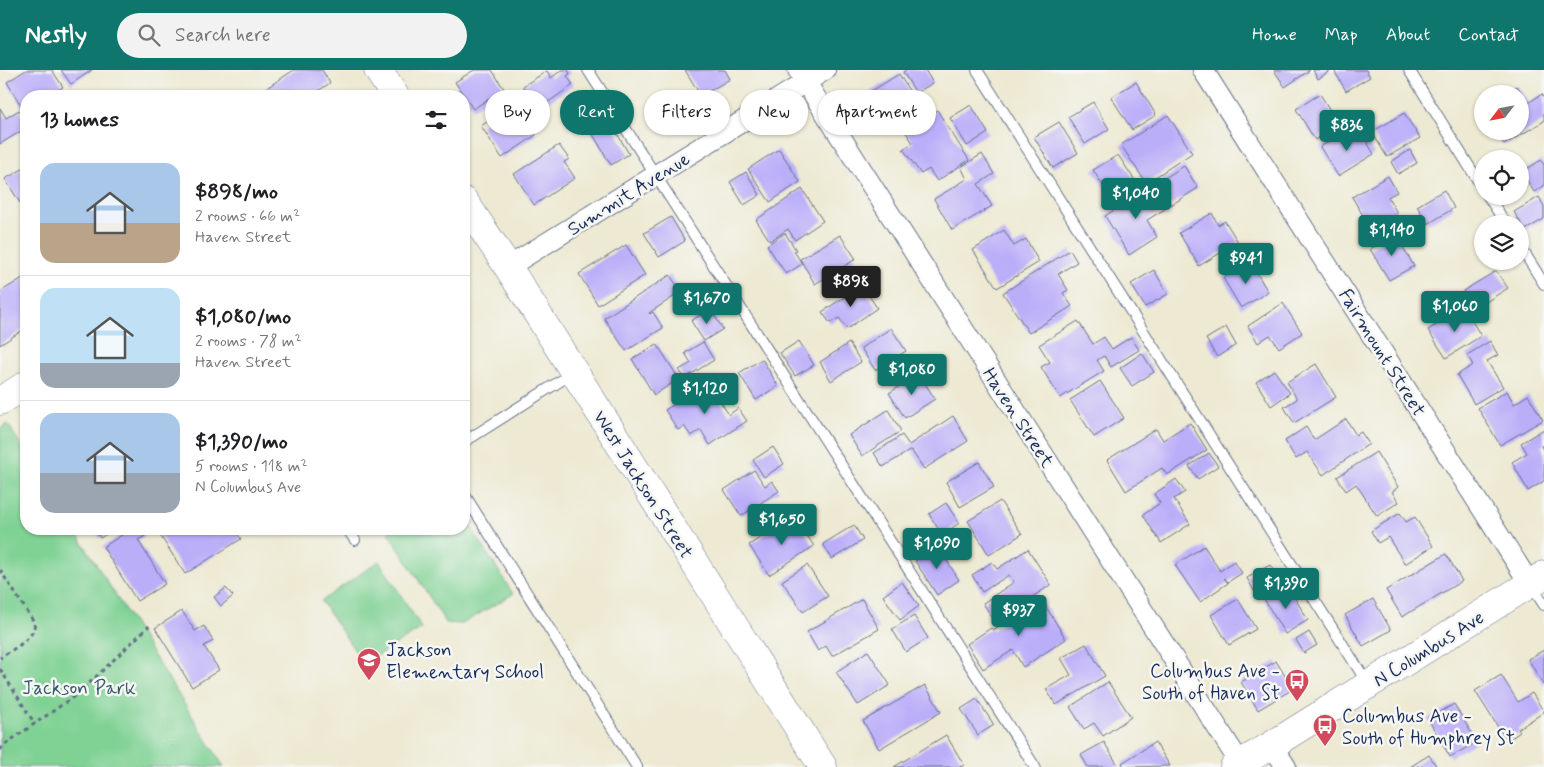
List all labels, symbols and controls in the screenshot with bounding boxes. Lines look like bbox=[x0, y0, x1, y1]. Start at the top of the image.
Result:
search box bbox=[117, 13, 467, 58]
text: Nestly bbox=[25, 20, 87, 51]
icon: search bbox=[135, 21, 163, 49]
text: Search here bbox=[175, 23, 271, 48]
text: Home bbox=[1252, 23, 1297, 47]
text: Map bbox=[1325, 23, 1358, 47]
text: About bbox=[1386, 23, 1430, 47]
text: Contact bbox=[1458, 23, 1519, 47]
north arrow bbox=[1474, 85, 1529, 140]
map controls bbox=[1474, 85, 1529, 270]
chip: Buy bbox=[485, 90, 550, 135]
chip: Rent bbox=[560, 90, 634, 135]
chip: Filters bbox=[644, 90, 730, 135]
chip: New bbox=[740, 90, 808, 135]
chip: Apartment bbox=[818, 90, 936, 135]
text: 13 homes bbox=[40, 106, 119, 134]
icon: filters bbox=[422, 106, 450, 134]
pin: $836 bbox=[1317, 109, 1377, 152]
text: $836 bbox=[1331, 115, 1363, 136]
street label: Summit Avenue bbox=[563, 147, 695, 242]
button: locate bbox=[1474, 150, 1529, 205]
text: $898/mo bbox=[195, 178, 278, 206]
pin: $1,040 bbox=[1095, 178, 1177, 220]
icon: home bbox=[80, 183, 140, 243]
text: $1,040 bbox=[1112, 183, 1160, 204]
text: 2 rooms · 66 m² bbox=[195, 206, 300, 227]
pin: $1,140 bbox=[1351, 214, 1433, 257]
button: layers bbox=[1474, 215, 1529, 270]
text: $1,140 bbox=[1369, 220, 1415, 241]
text: Haven Street bbox=[195, 227, 291, 248]
pin: $941 bbox=[1216, 242, 1276, 285]
text: $941 bbox=[1229, 248, 1263, 269]
pin: $898 bbox=[821, 266, 881, 308]
text: $898 bbox=[833, 271, 869, 292]
pin: $1,670 bbox=[666, 282, 748, 325]
street label: Fairmount Street bbox=[1332, 284, 1431, 421]
text: $1,670 bbox=[684, 288, 730, 309]
pin: $1,060 bbox=[1414, 290, 1496, 333]
text: $1,060 bbox=[1432, 296, 1478, 317]
text: $1,080/mo bbox=[195, 303, 291, 331]
icon: home bbox=[80, 308, 140, 368]
text: 2 rooms · 78 m² bbox=[195, 331, 302, 352]
text: Haven Street bbox=[195, 352, 291, 373]
pin: $1,080 bbox=[871, 354, 953, 396]
text: $1,080 bbox=[889, 359, 935, 380]
street label: Haven Street bbox=[976, 363, 1059, 473]
pin: $1,120 bbox=[664, 372, 746, 415]
text: $1,120 bbox=[682, 378, 728, 399]
street label: West Jackson Street bbox=[587, 406, 698, 564]
text: $1,390/mo bbox=[195, 428, 288, 456]
icon: home bbox=[80, 433, 140, 493]
text: 5 rooms · 118 m² bbox=[195, 456, 308, 477]
text: N Columbus Ave bbox=[195, 477, 301, 498]
pin: $1,650 bbox=[741, 504, 823, 546]
text: $1,650 bbox=[759, 509, 805, 530]
pin: $1,090 bbox=[896, 528, 978, 570]
text: $1,090 bbox=[914, 533, 960, 554]
pin: $1,390 bbox=[1245, 568, 1327, 610]
text: $1,390 bbox=[1264, 573, 1308, 594]
pin: $937 bbox=[989, 594, 1049, 637]
text: $937 bbox=[1003, 600, 1035, 621]
street label: N Columbus Ave bbox=[1369, 605, 1489, 693]
place label: Jackson Elementary School bbox=[386, 638, 544, 685]
school or university icon: Jackson Elementary School bbox=[356, 647, 382, 681]
place label: Columbus Ave - South of Haven St bbox=[1142, 659, 1280, 706]
bus stop icon: Columbus Ave - South of Haven St bbox=[1284, 668, 1310, 702]
park label: Jackson Park bbox=[22, 676, 136, 701]
place label: Columbus Ave - South of Humphrey St bbox=[1342, 704, 1515, 752]
bus stop icon: Columbus Ave - South of Humphrey St bbox=[1312, 713, 1338, 747]

